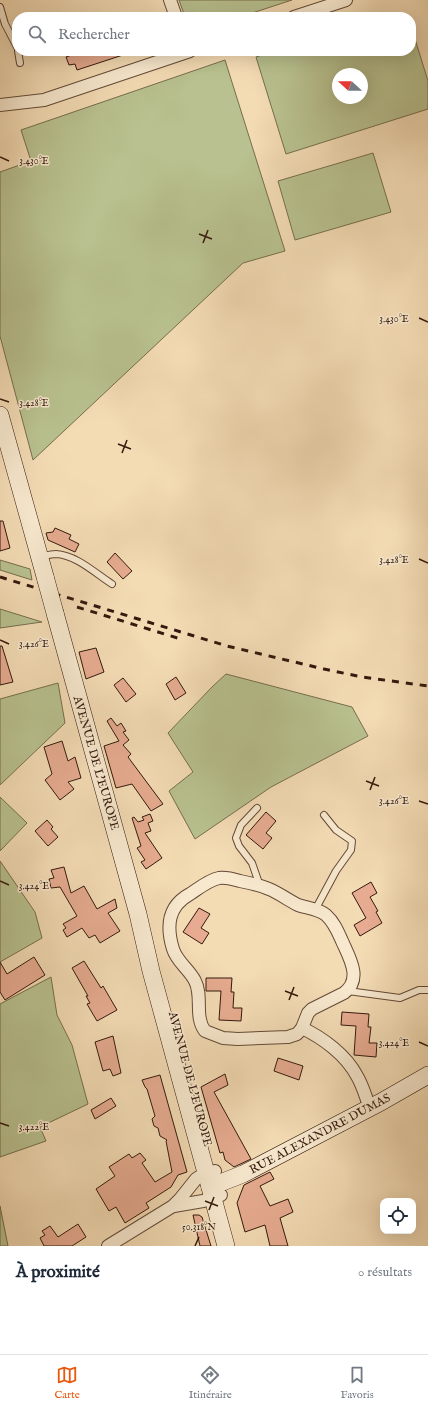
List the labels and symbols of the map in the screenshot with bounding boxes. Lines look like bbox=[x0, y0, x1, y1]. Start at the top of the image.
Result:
north arrow bbox=[332, 68, 368, 104]
text: 3.430°E bbox=[19, 155, 49, 168]
text: 3.430°E bbox=[379, 313, 409, 326]
text: 3.428°E bbox=[19, 397, 49, 410]
text: 3.428°E bbox=[379, 554, 409, 567]
text: 3.426°E bbox=[19, 638, 49, 651]
street label: AVENUE DE L'EUROPE bbox=[69, 693, 122, 832]
text: 3.426°E bbox=[379, 795, 409, 808]
text: 3.424°E bbox=[19, 880, 49, 893]
street label: AVENUE DE L'EUROPE bbox=[165, 1009, 215, 1148]
text: 3.424°E bbox=[379, 1037, 409, 1050]
street label: RUE ALEXANDRE DUMAS bbox=[247, 1090, 393, 1178]
text: 3.422°E bbox=[19, 1121, 49, 1134]
text: 50.318°N bbox=[182, 1221, 216, 1234]

